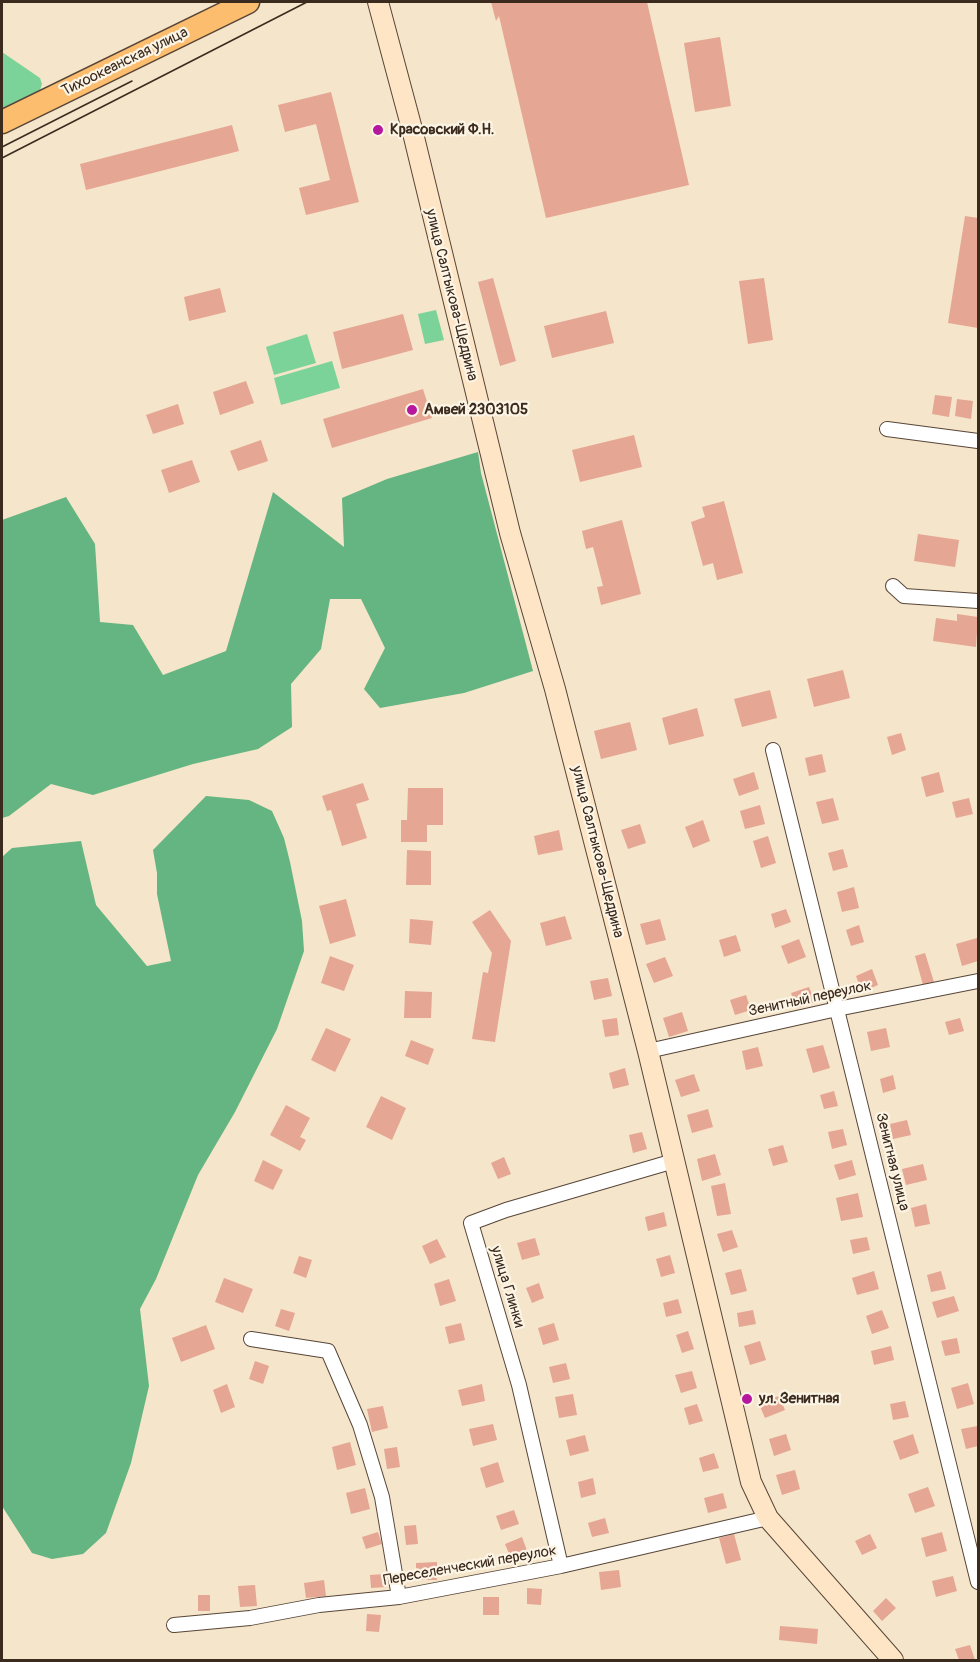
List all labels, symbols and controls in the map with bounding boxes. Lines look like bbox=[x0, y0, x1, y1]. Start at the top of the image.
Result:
street label: Тихоокеанская улица bbox=[59, 24, 191, 100]
place label: Красовский Ф.Н. bbox=[390, 121, 494, 139]
marker: Красовский Ф.Н. bbox=[371, 123, 385, 137]
street label: улица Салтыкова-Щедрина bbox=[421, 207, 481, 383]
place label: Амвей 2303105 bbox=[424, 401, 528, 419]
marker: Амвей 2303105 bbox=[405, 403, 419, 417]
street label: улица Салтыкова-Щедрина bbox=[567, 764, 627, 940]
street label: Зенитный переулок bbox=[747, 977, 873, 1021]
street label: Зенитная улица bbox=[871, 1111, 913, 1213]
street label: улица Глинки bbox=[486, 1244, 528, 1330]
place label: ул. Зенитная bbox=[759, 1390, 839, 1408]
marker: ул. Зенитная bbox=[740, 1392, 754, 1406]
street label: Переселенческий переулок bbox=[382, 1542, 558, 1590]

